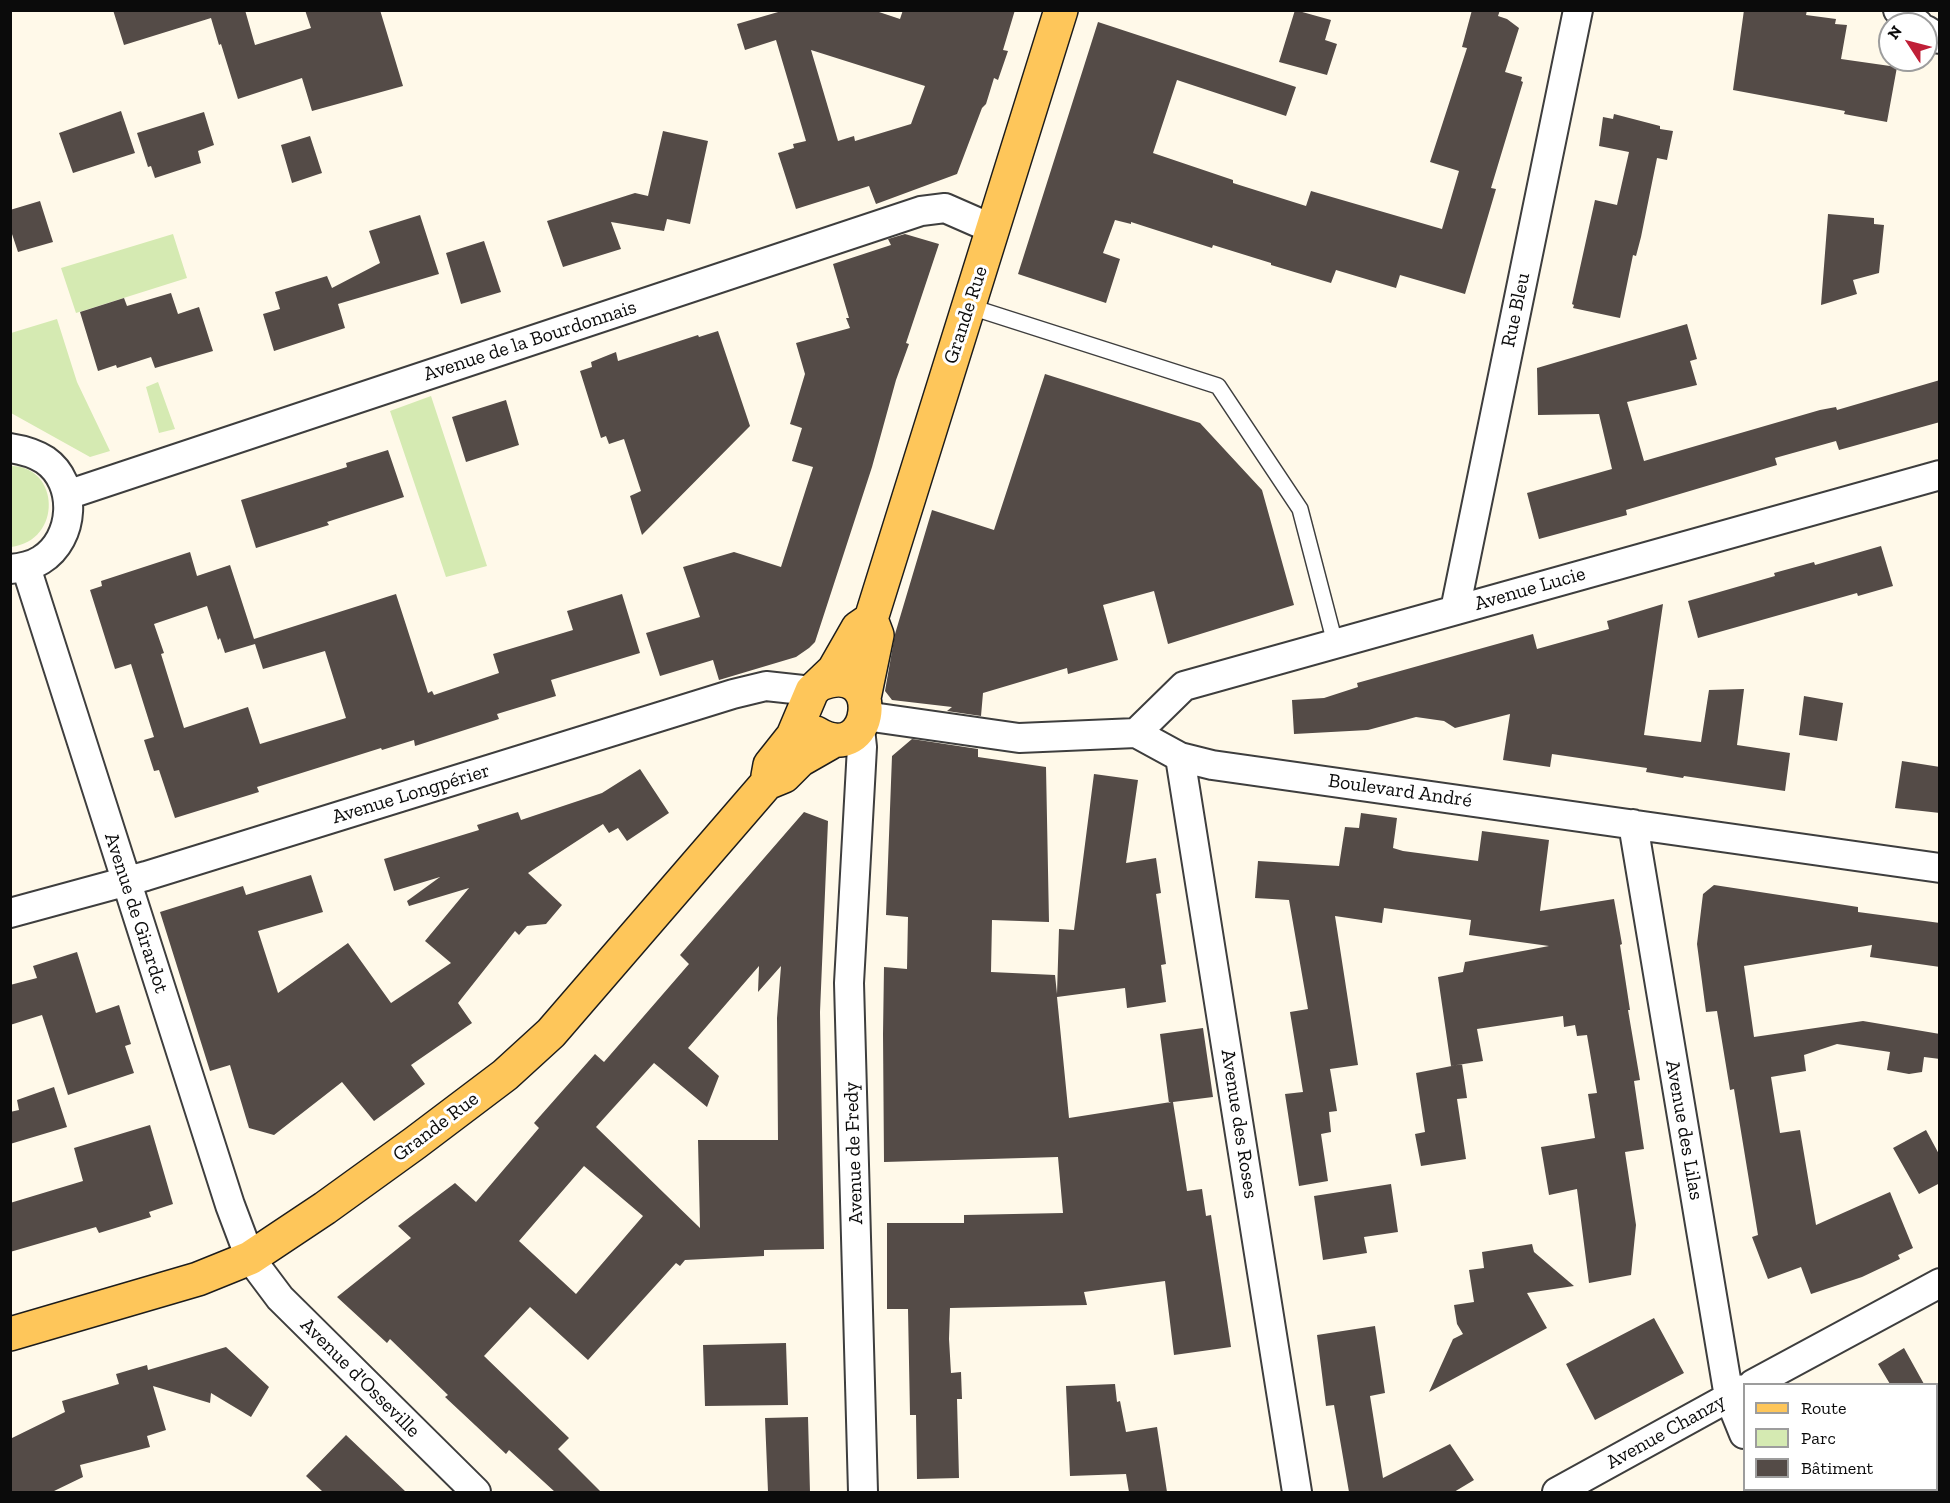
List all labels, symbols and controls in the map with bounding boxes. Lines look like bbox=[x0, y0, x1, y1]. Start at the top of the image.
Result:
north arrow bbox=[1878, 12, 1938, 72]
text: N bbox=[1883, 22, 1906, 43]
street label: Grande Rue bbox=[939, 263, 993, 367]
street label: Rue Bleu bbox=[1496, 271, 1536, 349]
street label: Avenue de la Bourdonnais bbox=[420, 295, 640, 387]
street label: Avenue Lucie bbox=[1472, 562, 1588, 616]
street label: Avenue Longpérier bbox=[329, 759, 493, 829]
street label: Boulevard André bbox=[1327, 769, 1473, 813]
street label: Avenue de Girardot bbox=[99, 830, 173, 996]
street label: Avenue des Roses bbox=[1215, 1048, 1263, 1200]
street label: Avenue des Lilas bbox=[1660, 1058, 1708, 1202]
street label: Avenue de Fredy bbox=[840, 1081, 868, 1225]
street label: Grande Rue bbox=[388, 1087, 484, 1167]
street label: Avenue d'Osseville bbox=[295, 1313, 425, 1443]
legend bbox=[1743, 1383, 1938, 1491]
street label: Avenue Chanzy bbox=[1602, 1389, 1730, 1475]
text: Route bbox=[1801, 1397, 1846, 1419]
text: Parc bbox=[1801, 1427, 1836, 1449]
text: Bâtiment bbox=[1801, 1457, 1873, 1479]

